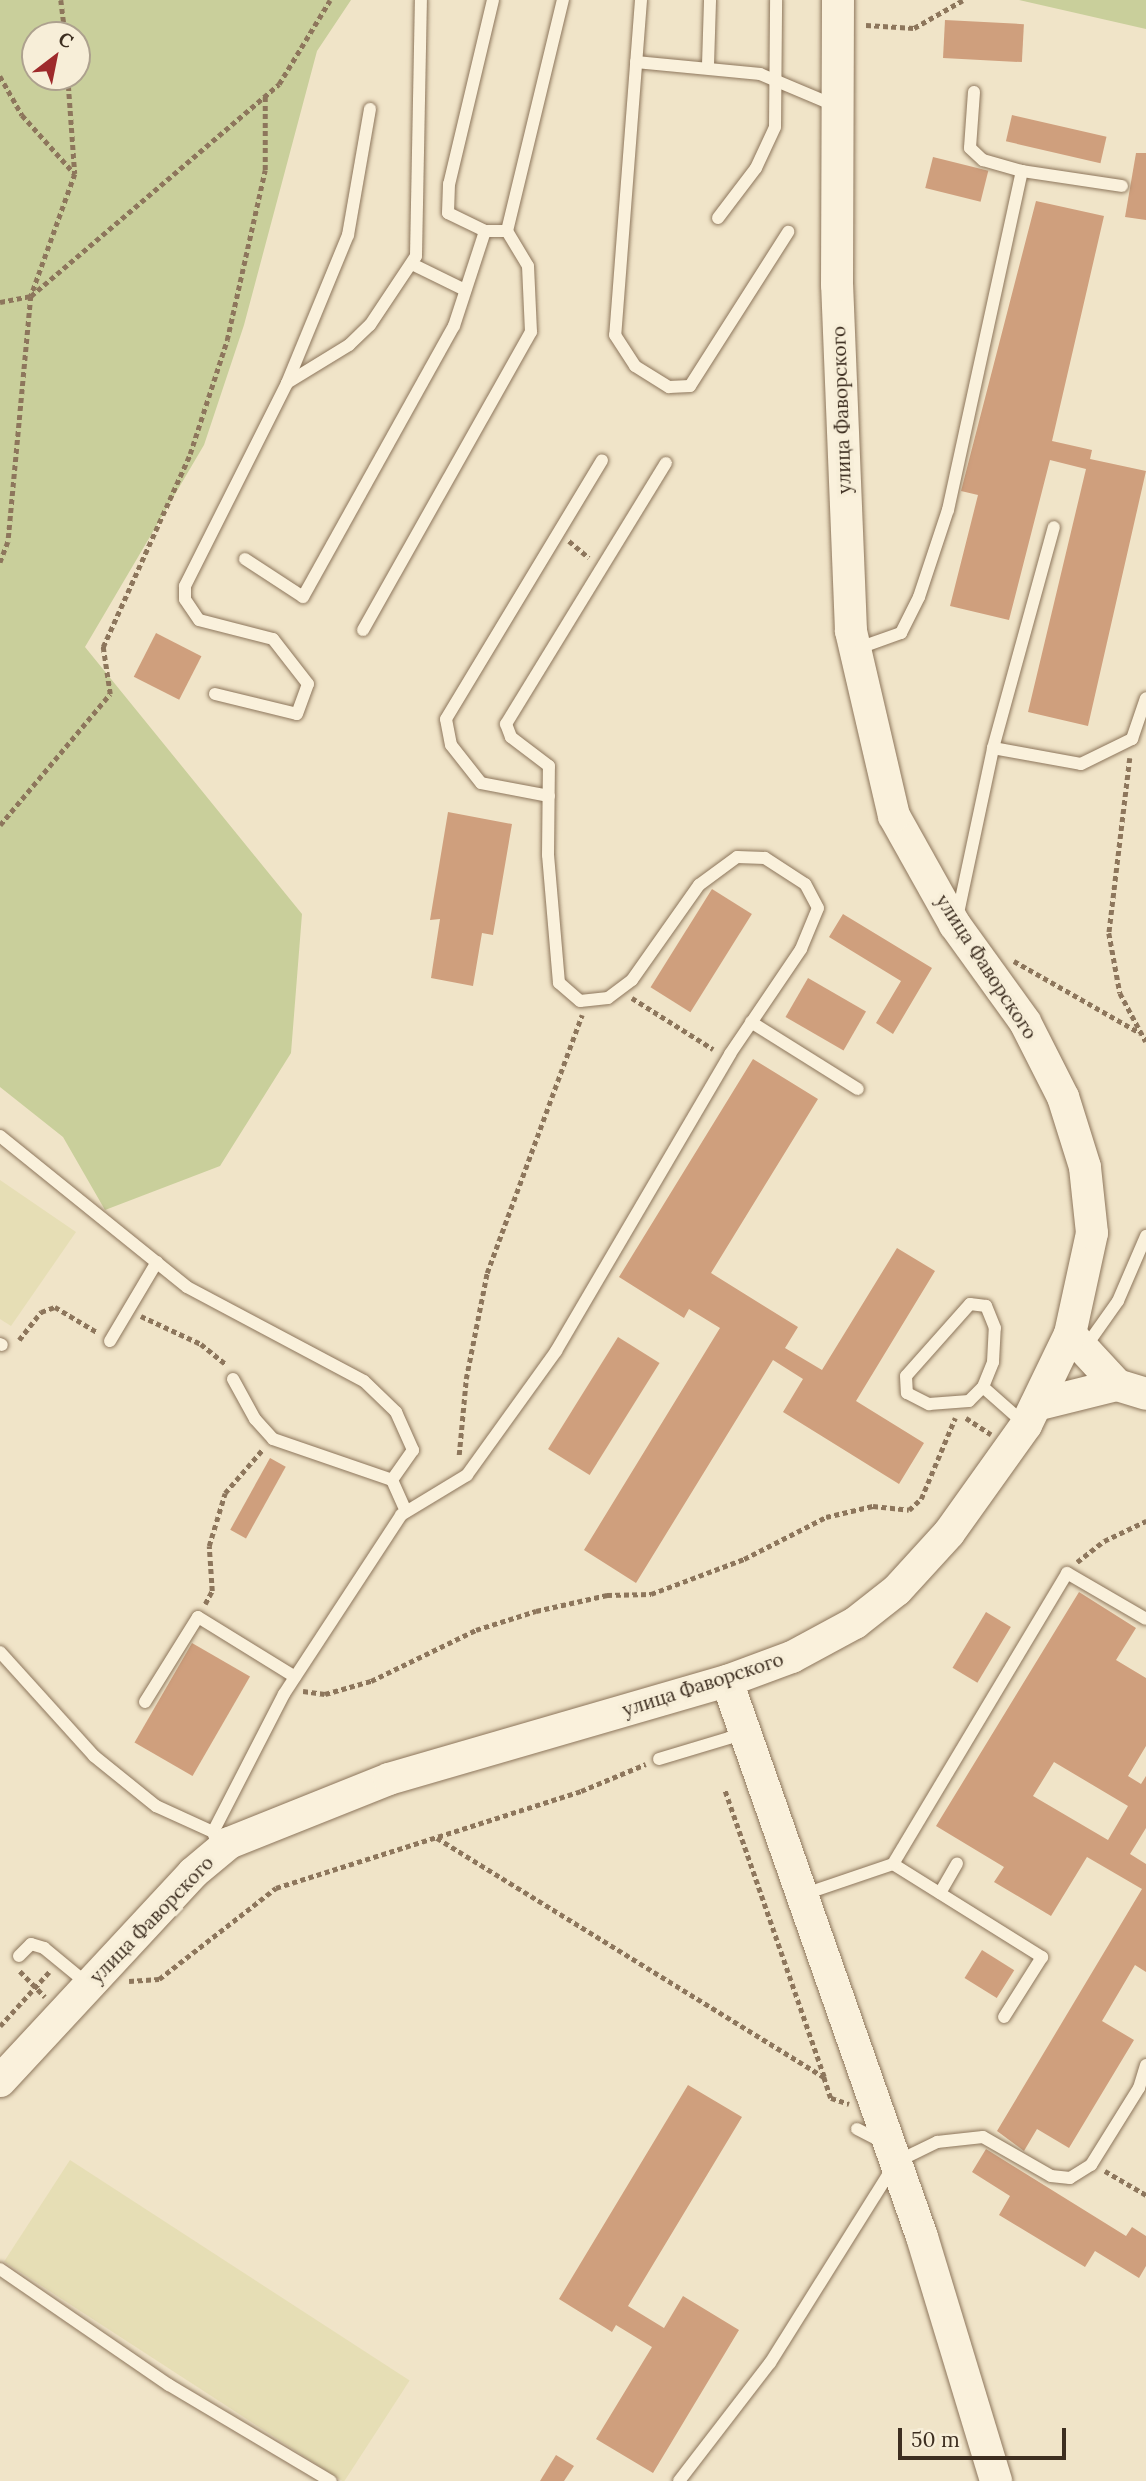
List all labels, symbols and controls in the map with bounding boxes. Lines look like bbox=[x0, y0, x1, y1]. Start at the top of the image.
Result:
north arrow bbox=[21, 21, 91, 91]
text: С bbox=[54, 26, 78, 54]
street label: улица Фаворского bbox=[828, 326, 856, 494]
street label: улица Фаворского bbox=[931, 890, 1041, 1044]
street label: улица Фаворского bbox=[620, 1648, 786, 1722]
street label: улица Фаворского bbox=[85, 1852, 219, 1988]
scale bar bbox=[901, 2414, 1069, 2458]
text: 50 m bbox=[911, 2426, 960, 2453]

